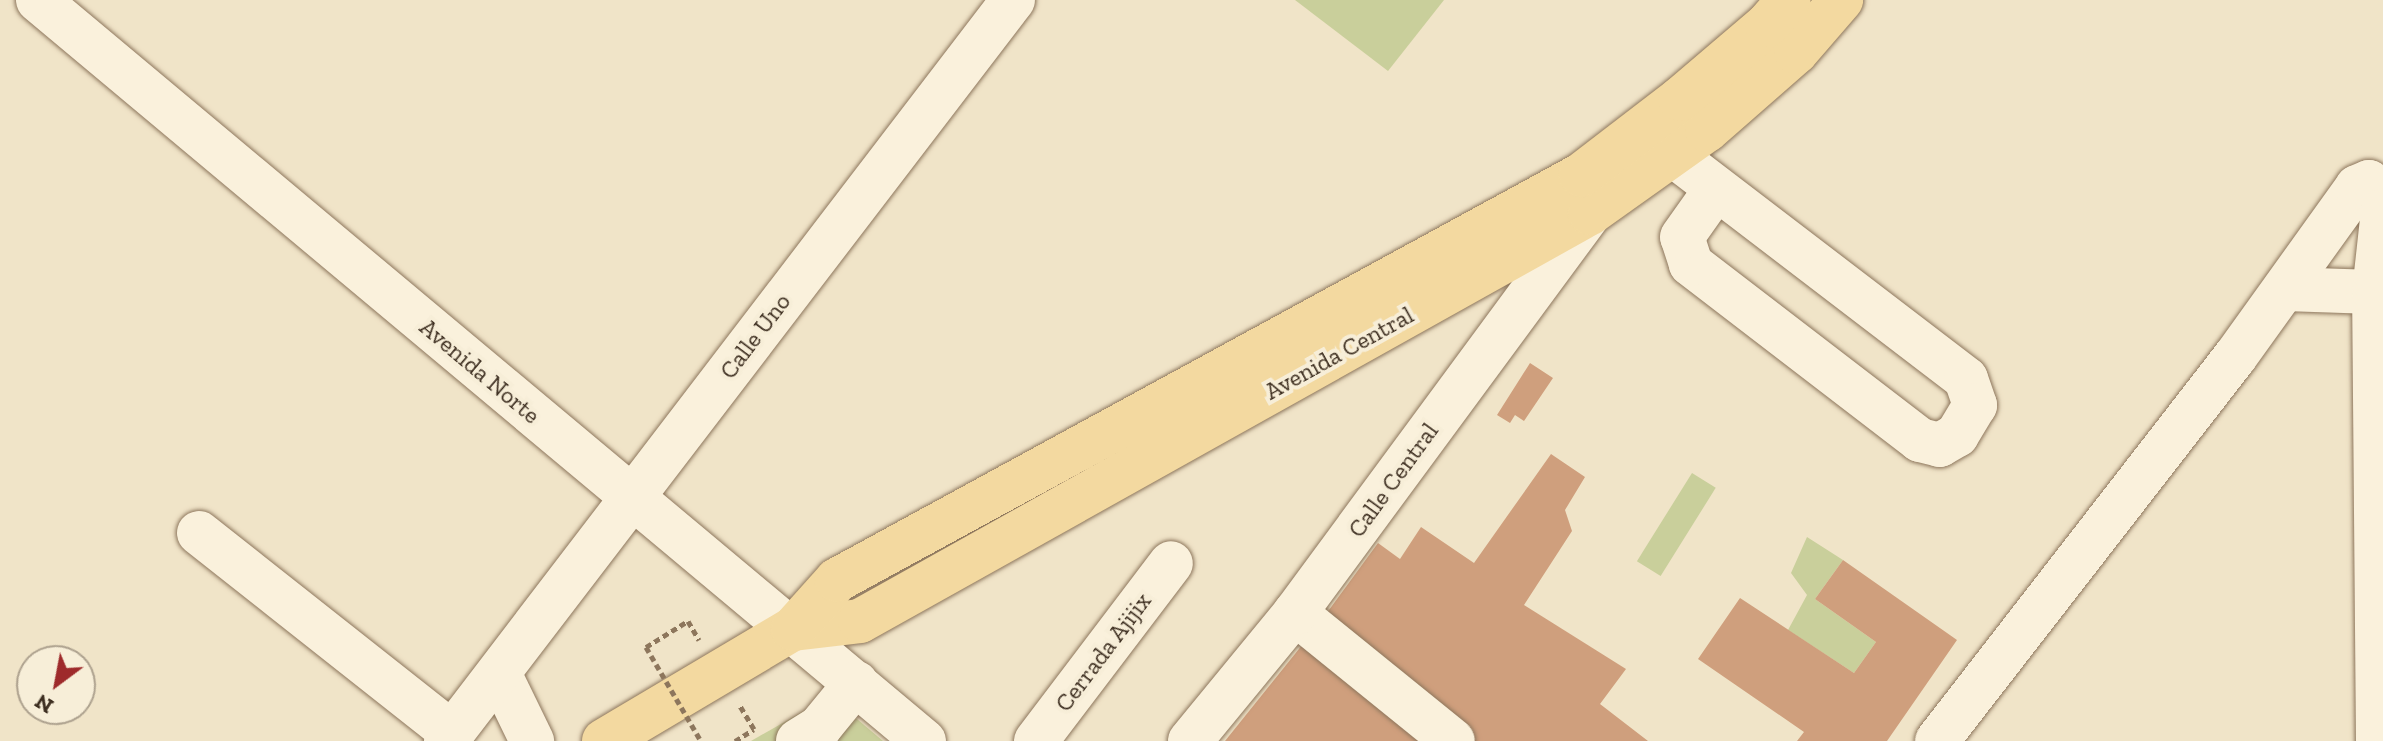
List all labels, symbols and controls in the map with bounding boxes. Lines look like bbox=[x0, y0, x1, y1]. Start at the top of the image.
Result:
street label: Calle Uno bbox=[714, 288, 796, 384]
street label: Avenida Central bbox=[1260, 300, 1418, 406]
street label: Avenida Norte bbox=[414, 312, 546, 430]
street label: Calle Central bbox=[1342, 417, 1444, 543]
street label: Cerrada Ajijix bbox=[1049, 587, 1157, 717]
north arrow bbox=[16, 645, 96, 725]
text: N bbox=[30, 688, 58, 720]

